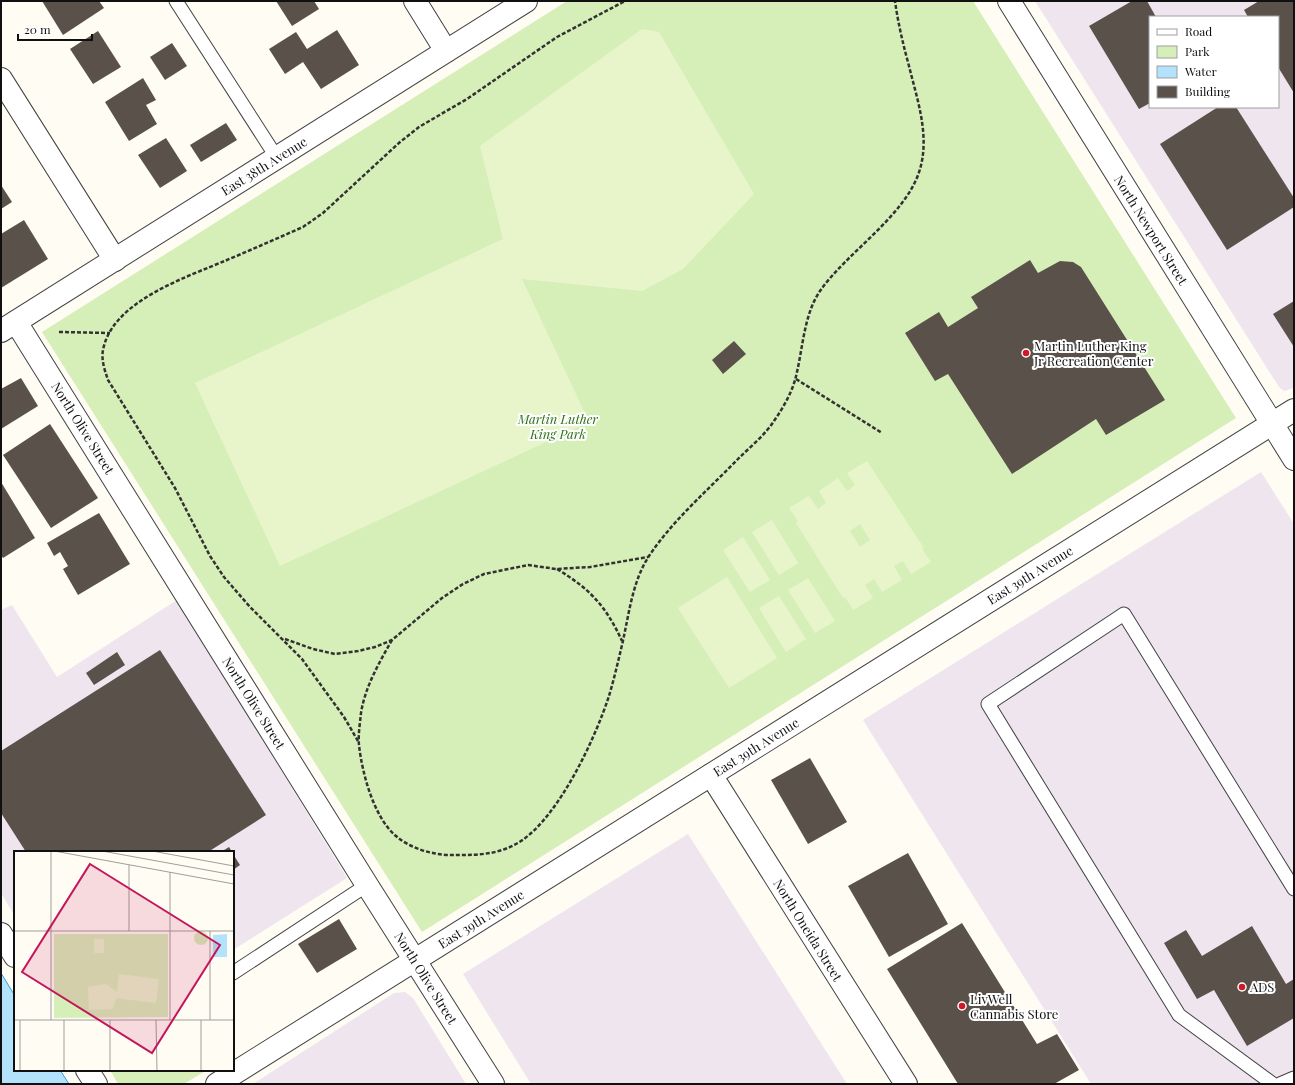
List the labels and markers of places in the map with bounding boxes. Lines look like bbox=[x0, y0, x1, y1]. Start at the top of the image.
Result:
place label: Martin Luther King Jr Recreation Center bbox=[1033, 337, 1154, 369]
marker: Martin Luther King Jr Recreation Center bbox=[1021, 348, 1031, 358]
place label: ADS bbox=[1249, 978, 1274, 995]
marker: ADS bbox=[1237, 982, 1247, 992]
place label: LivWell Cannabis Store bbox=[970, 990, 1059, 1022]
marker: LivWell Cannabis Store bbox=[957, 1001, 967, 1011]

